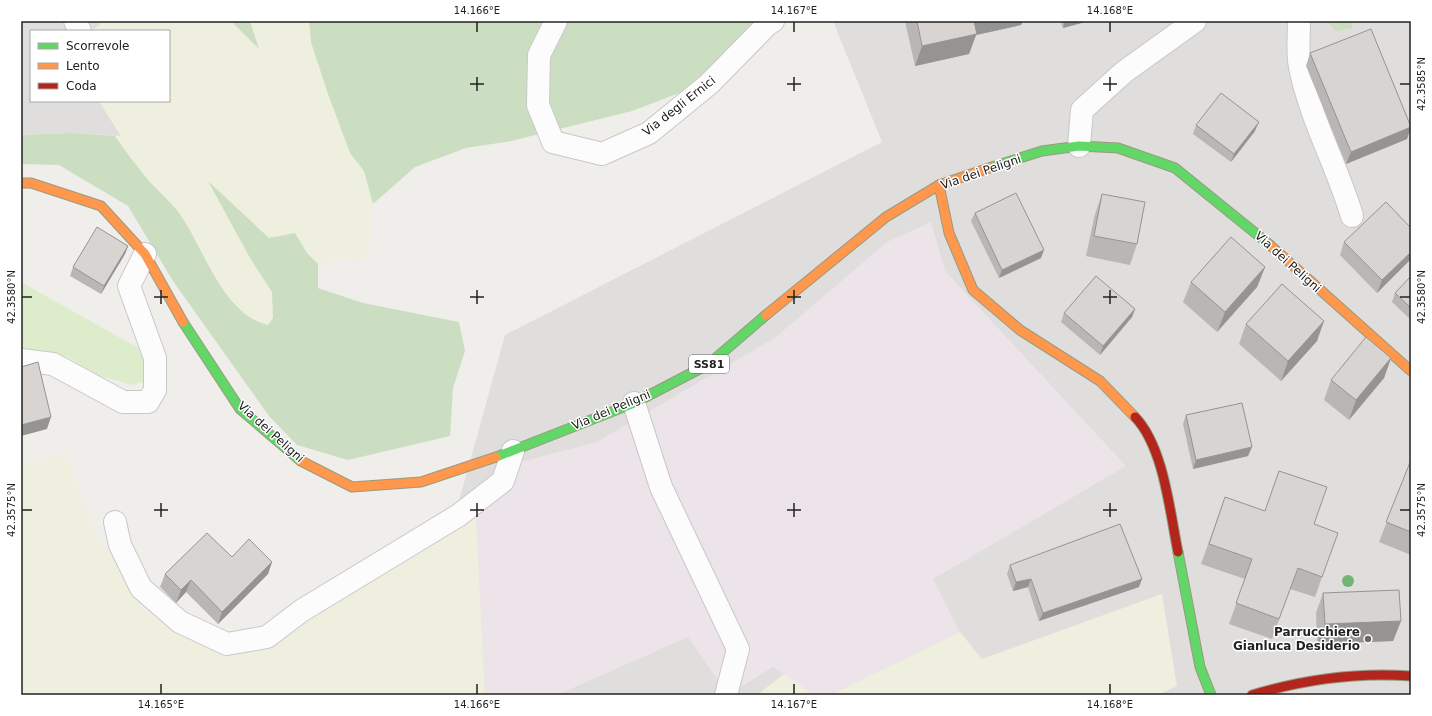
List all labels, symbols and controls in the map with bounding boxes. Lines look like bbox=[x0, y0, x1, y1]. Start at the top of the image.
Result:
text: 14.166°E bbox=[454, 5, 500, 16]
text: 14.167°E bbox=[771, 5, 817, 16]
text: 14.168°E bbox=[1087, 5, 1133, 16]
legend bbox=[30, 30, 170, 102]
text: Scorrevole bbox=[66, 39, 130, 53]
text: 42.3585°N bbox=[1416, 57, 1427, 111]
text: Lento bbox=[66, 59, 100, 73]
street label: Via degli Ernici bbox=[640, 73, 718, 139]
text: Coda bbox=[66, 79, 97, 93]
street label: Via dei Peligni bbox=[939, 152, 1023, 192]
street label: Via dei Peligni bbox=[1252, 229, 1324, 295]
text: 42.3580°N bbox=[6, 270, 17, 324]
text: 42.3580°N bbox=[1416, 270, 1427, 324]
road number: SS81 bbox=[689, 355, 729, 373]
street label: Via dei Peligni bbox=[570, 387, 652, 433]
street label: Via dei Peligni bbox=[235, 399, 307, 465]
text: 42.3575°N bbox=[6, 483, 17, 537]
text: 42.3575°N bbox=[1416, 483, 1427, 537]
place label: Parrucchiere Gianluca Desiderio bbox=[1233, 625, 1360, 653]
marker: Parrucchiere Gianluca Desiderio bbox=[1363, 634, 1373, 644]
text: 14.165°E bbox=[138, 699, 184, 710]
text: 14.166°E bbox=[454, 699, 500, 710]
text: 14.167°E bbox=[771, 699, 817, 710]
text: 14.168°E bbox=[1087, 699, 1133, 710]

